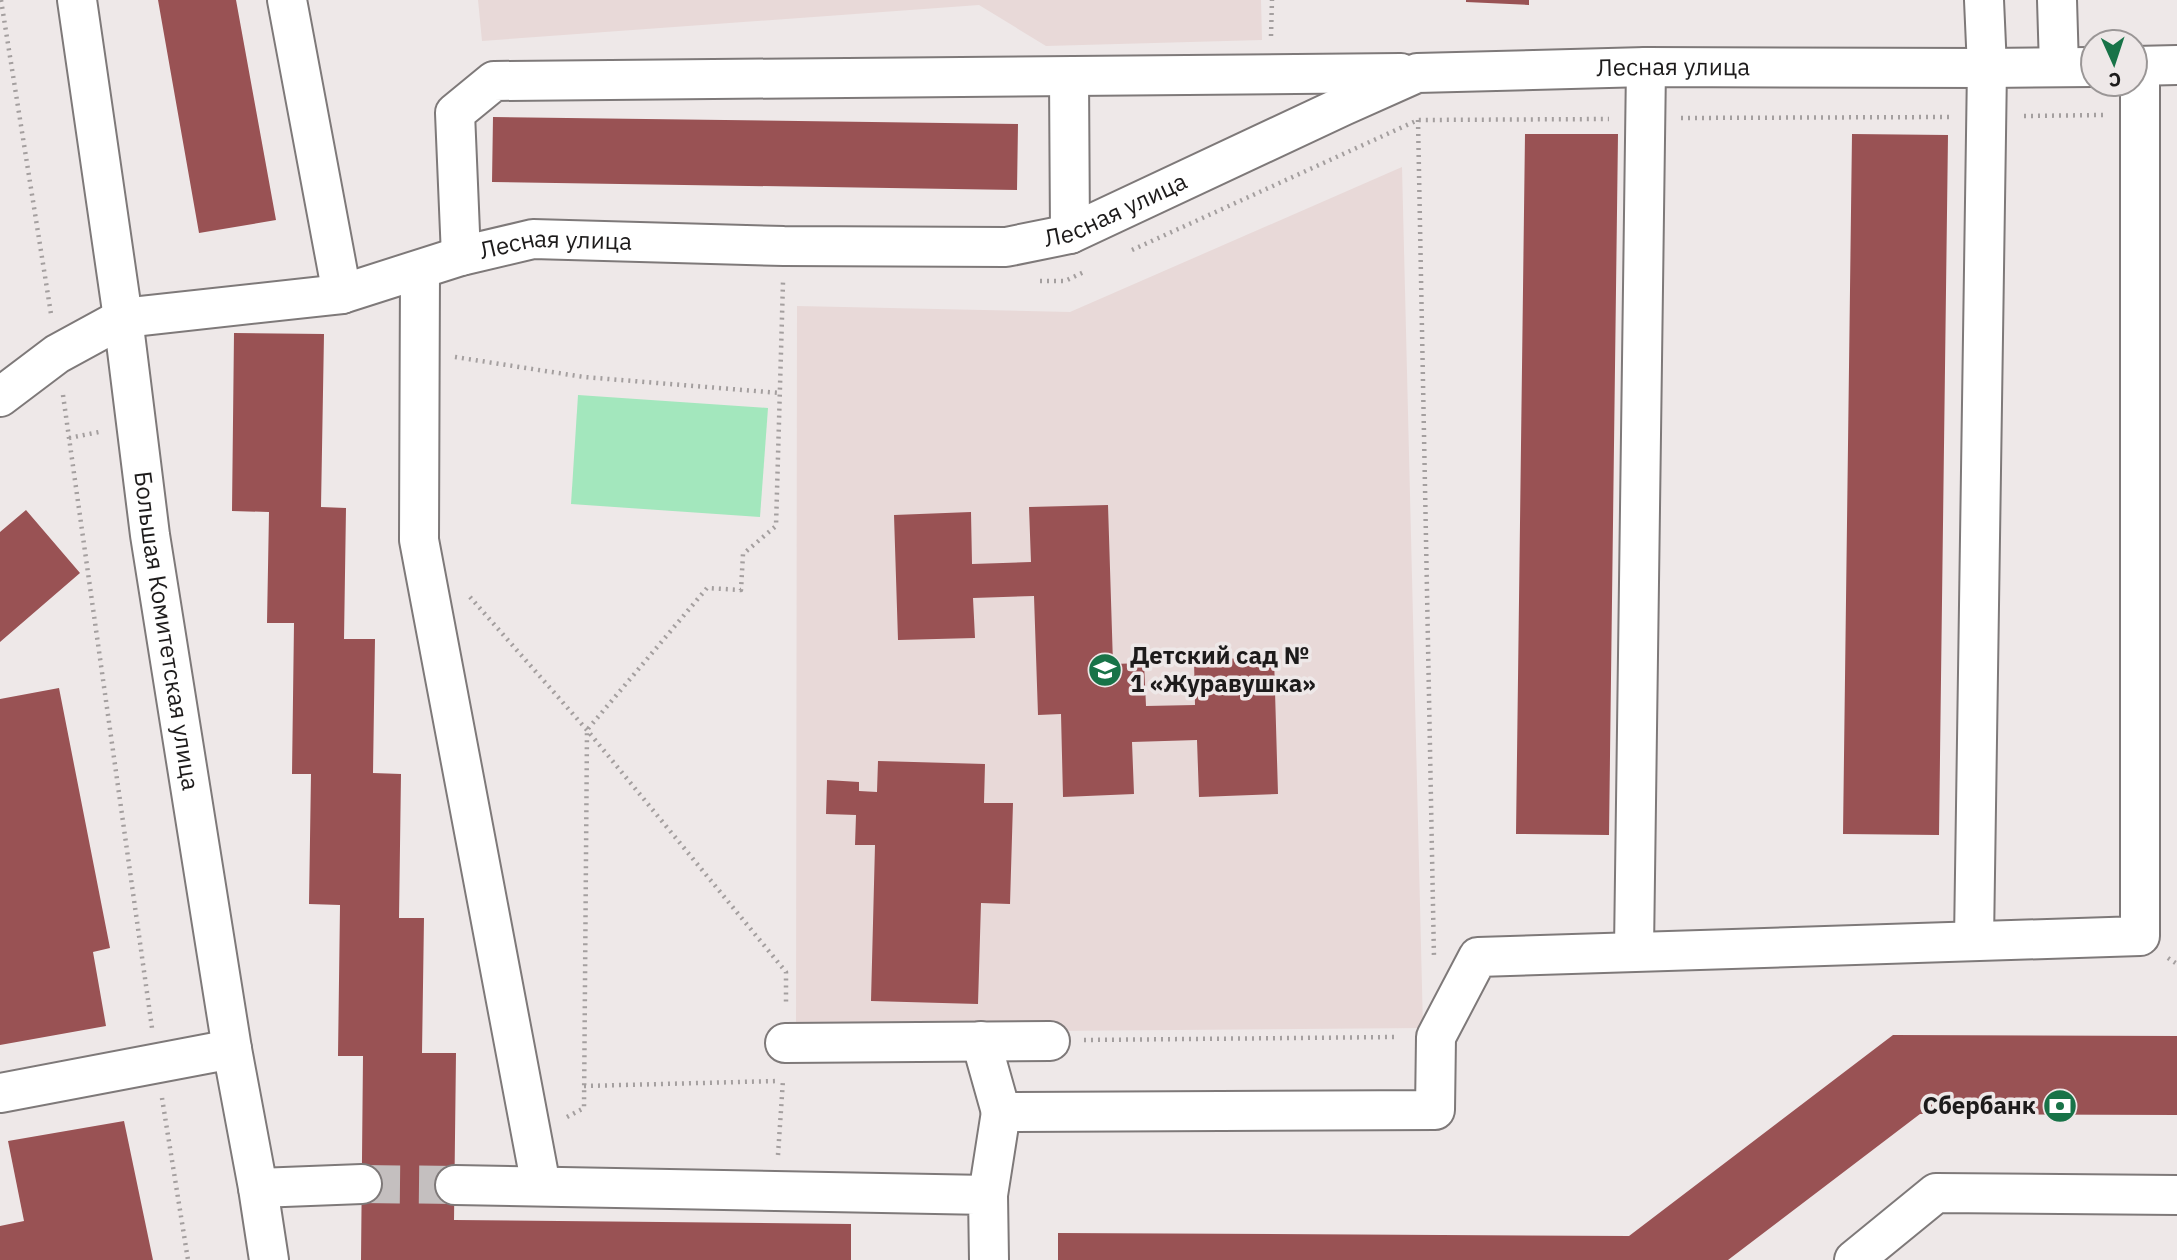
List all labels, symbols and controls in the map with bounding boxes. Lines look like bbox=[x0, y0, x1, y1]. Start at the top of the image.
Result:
north arrow bbox=[2079, 28, 2149, 98]
street label: Лесная улица bbox=[1596, 50, 1750, 83]
text: С bbox=[2108, 68, 2122, 92]
street label: Лесная улица bbox=[1041, 164, 1192, 254]
street label: Лесная улица bbox=[476, 222, 633, 266]
street label: Большая Комитетская улица bbox=[127, 469, 208, 793]
place label: Детский сад № 1 «Журавушка» bbox=[1130, 639, 1316, 699]
school or university icon: Детский сад № 1 «Журавушка» bbox=[1086, 651, 1124, 689]
bank icon: Сбербанк bbox=[2041, 1087, 2079, 1125]
place label: Сбербанк bbox=[1923, 1089, 2036, 1121]

